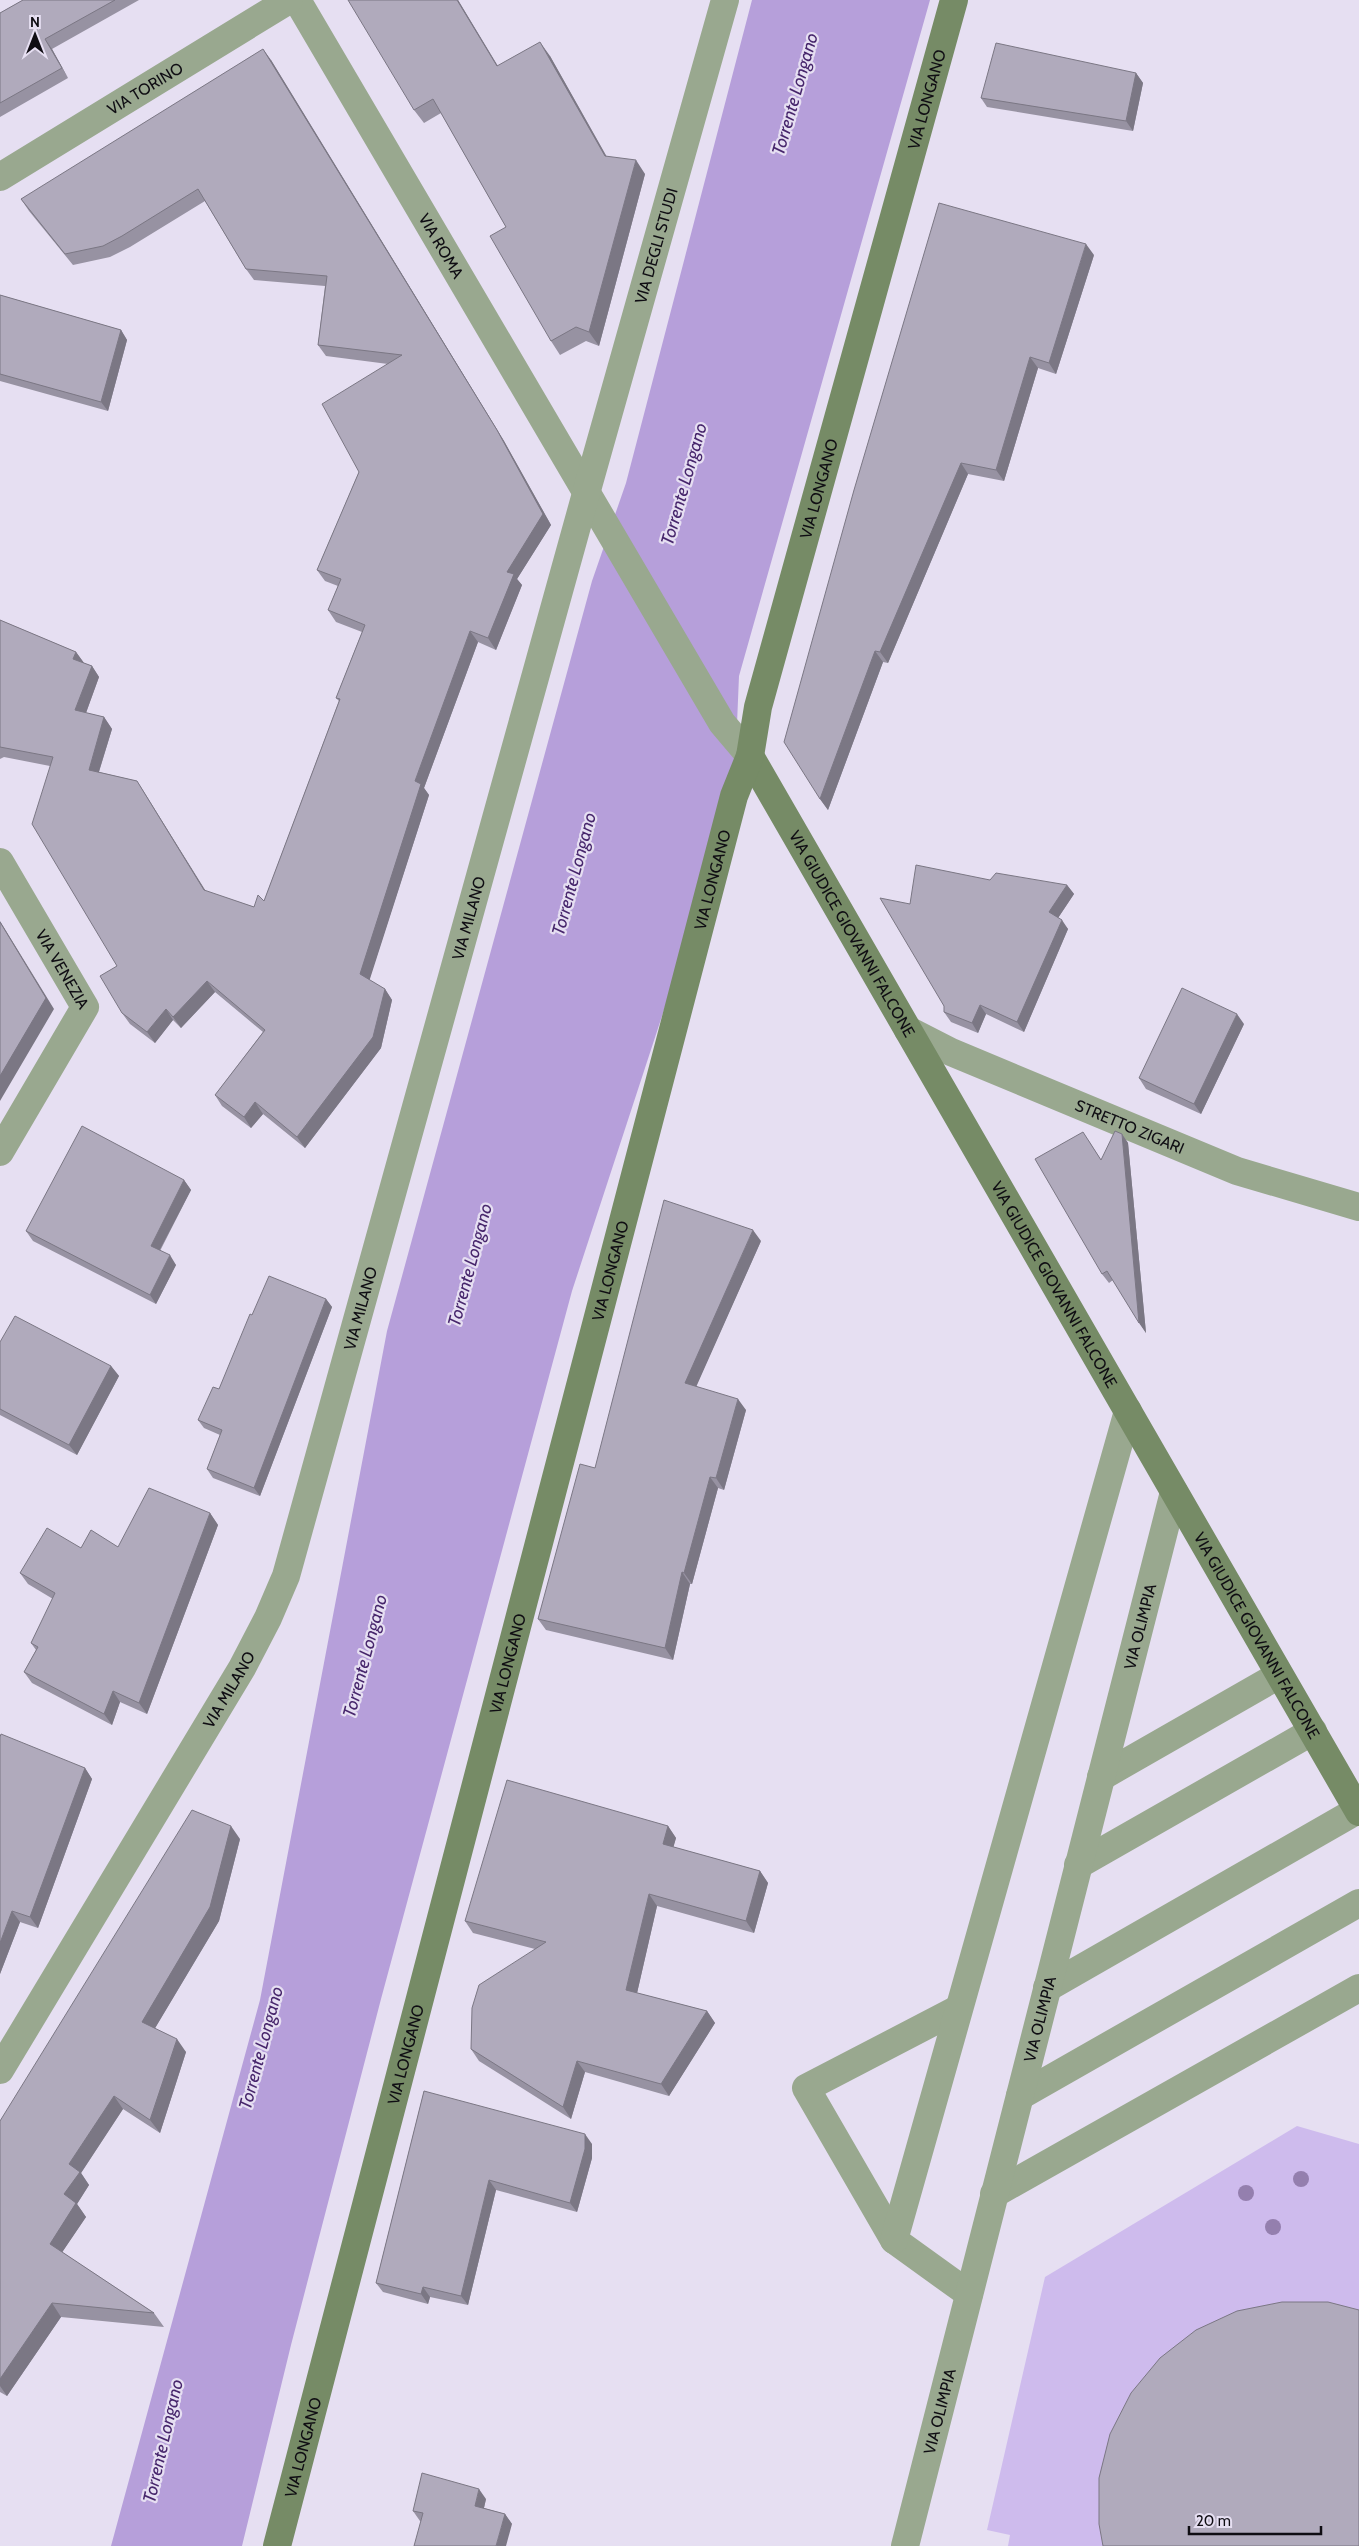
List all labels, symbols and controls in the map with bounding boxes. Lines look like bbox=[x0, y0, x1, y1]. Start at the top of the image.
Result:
north arrow bbox=[10, 10, 60, 60]
text: N bbox=[30, 13, 40, 31]
water label: Torrente Longano bbox=[767, 30, 823, 158]
street label: VIA LONGANO bbox=[904, 47, 950, 152]
street label: VIA TORINO bbox=[104, 58, 187, 119]
street label: VIA DEGLI STUDI bbox=[631, 186, 682, 306]
street label: VIA ROMA bbox=[415, 210, 468, 282]
water label: Torrente Longano bbox=[656, 420, 712, 548]
street label: VIA LONGANO bbox=[796, 437, 842, 541]
water label: Torrente Longano bbox=[547, 810, 601, 938]
street label: VIA GIUDICE GIOVANNI FALCONE bbox=[785, 827, 919, 1041]
street label: VIA LONGANO bbox=[690, 828, 735, 932]
street label: VIA MILANO bbox=[448, 874, 489, 962]
street label: VIA VENEZIA bbox=[32, 926, 93, 1012]
street label: STRETTO ZIGARI bbox=[1072, 1096, 1187, 1158]
street label: VIA GIUDICE GIOVANNI FALCONE bbox=[987, 1178, 1121, 1391]
water label: Torrente Longano bbox=[443, 1201, 497, 1329]
street label: VIA LONGANO bbox=[588, 1219, 633, 1323]
street label: VIA MILANO bbox=[340, 1265, 381, 1352]
street label: VIA GIUDICE GIOVANNI FALCONE bbox=[1190, 1529, 1324, 1742]
street label: VIA OLIMPIA bbox=[1120, 1582, 1160, 1671]
water label: Torrente Longano bbox=[338, 1592, 392, 1720]
street label: VIA LONGANO bbox=[486, 1612, 530, 1716]
street label: VIA MILANO bbox=[199, 1648, 259, 1732]
street label: VIA OLIMPIA bbox=[1020, 1974, 1060, 2064]
water label: Torrente Longano bbox=[234, 1984, 288, 2112]
street label: VIA LONGANO bbox=[384, 2002, 428, 2107]
street label: VIA OLIMPIA bbox=[920, 2366, 960, 2456]
water label: Torrente Longano bbox=[138, 2377, 188, 2505]
street label: VIA LONGANO bbox=[281, 2395, 325, 2500]
scale bar bbox=[1189, 2504, 1322, 2536]
text: 20 m bbox=[1196, 2512, 1231, 2530]

